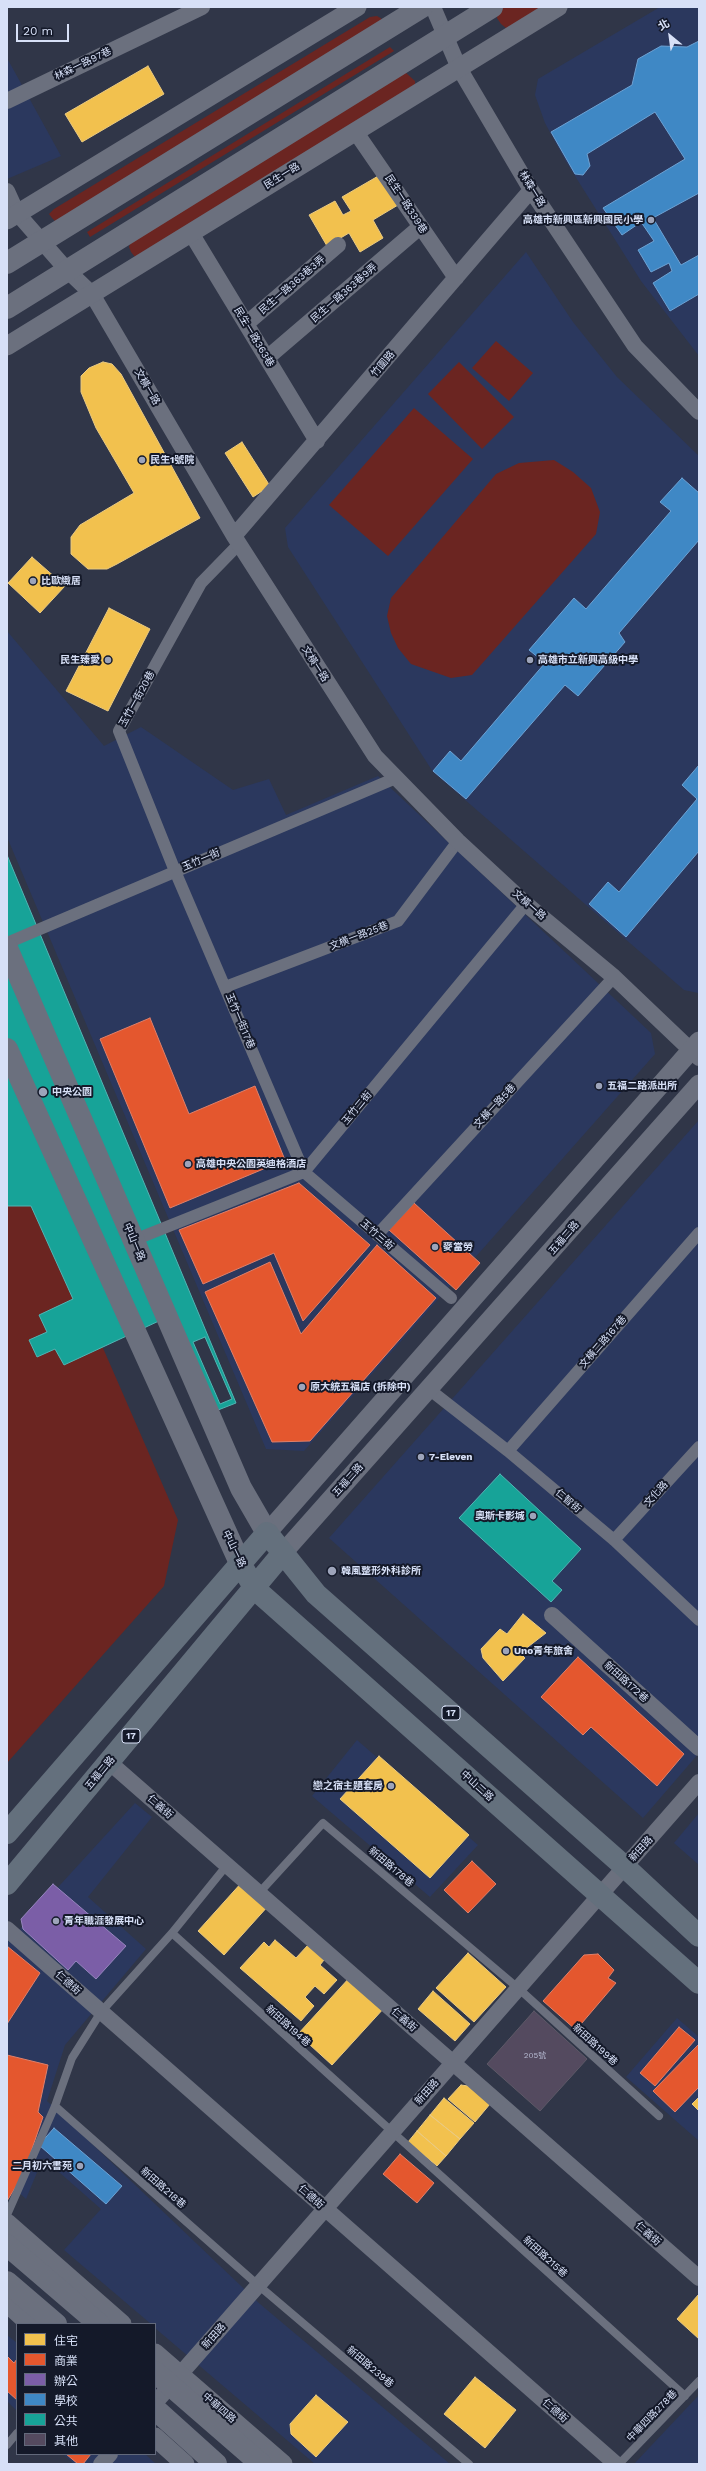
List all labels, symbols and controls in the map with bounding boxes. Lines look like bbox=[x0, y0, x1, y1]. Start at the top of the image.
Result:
scale bar bbox=[18, 16, 71, 42]
north arrow bbox=[650, 16, 690, 56]
text: 北 bbox=[656, 17, 672, 33]
text: 20 m bbox=[23, 24, 53, 38]
street label: 林森一路97巷 bbox=[53, 45, 113, 83]
street label: 民生一路 bbox=[262, 160, 302, 192]
street label: 林森一路 bbox=[516, 169, 548, 209]
street label: 民生一路339巷 bbox=[382, 172, 430, 236]
place label: 高雄市新興區新興國民小學 bbox=[523, 214, 643, 226]
marker: 高雄市新興區新興國民小學 bbox=[646, 215, 656, 225]
street label: 民生一路363巷3弄 bbox=[257, 253, 327, 317]
street label: 民生一路363巷9弄 bbox=[308, 261, 380, 325]
street label: 民生一路363巷 bbox=[231, 305, 277, 369]
street label: 竹圍路 bbox=[369, 349, 397, 379]
street label: 文橫一路 bbox=[132, 367, 162, 407]
place label: 民生1號院 bbox=[150, 454, 194, 466]
marker: 民生1號院 bbox=[137, 455, 147, 465]
place label: 比歐緻居 bbox=[41, 575, 81, 587]
marker: 比歐緻居 bbox=[28, 576, 38, 586]
street label: 文橫一路 bbox=[299, 644, 331, 684]
place label: 民生臻愛 bbox=[60, 654, 100, 666]
place label: 高雄市立新興高級中學 bbox=[538, 654, 638, 666]
marker: 民生臻愛 bbox=[103, 655, 113, 665]
marker: 高雄市立新興高級中學 bbox=[525, 655, 535, 665]
street label: 玉竹一街20巷 bbox=[117, 669, 157, 729]
street label: 玉竹一街 bbox=[180, 847, 222, 873]
street label: 文橫一路 bbox=[510, 887, 548, 923]
street label: 文橫一路25巷 bbox=[328, 919, 390, 953]
street label: 玉竹一街17巷 bbox=[223, 991, 257, 1051]
place label: 五福二路派出所 bbox=[607, 1080, 677, 1092]
street label: 文橫一路5巷 bbox=[472, 1081, 518, 1131]
marker: 五福二路派出所 bbox=[594, 1081, 604, 1091]
marker: 中央公園 bbox=[37, 1086, 49, 1098]
place label: 中央公園 bbox=[52, 1086, 92, 1098]
street label: 玉竹二街 bbox=[340, 1089, 374, 1127]
place label: 高雄中央公園英迪格酒店 bbox=[196, 1158, 306, 1170]
marker: 高雄中央公園英迪格酒店 bbox=[183, 1159, 193, 1169]
street label: 玉竹三街 bbox=[358, 1217, 396, 1253]
street label: 五福二路 bbox=[546, 1219, 582, 1257]
street label: 中山一路 bbox=[121, 1221, 147, 1263]
place label: 麥當勞 bbox=[443, 1241, 473, 1253]
marker: 麥當勞 bbox=[430, 1242, 440, 1252]
street label: 文橫二路167巷 bbox=[577, 1313, 629, 1371]
place label: 原大統五福店 (拆除中) bbox=[310, 1381, 411, 1393]
marker: 原大統五福店 (拆除中) bbox=[297, 1382, 307, 1392]
place label: 7-Eleven bbox=[429, 1451, 473, 1463]
marker: 7-Eleven bbox=[416, 1452, 426, 1462]
street label: 五福二路 bbox=[330, 1461, 366, 1499]
street label: 文化路 bbox=[642, 1479, 670, 1509]
street label: 仁智街 bbox=[553, 1487, 583, 1515]
place label: 奧斯卡影城 bbox=[475, 1510, 525, 1522]
marker: 奧斯卡影城 bbox=[528, 1511, 538, 1521]
street label: 中山一路 bbox=[220, 1528, 248, 1570]
marker: 韓風整形外科診所 bbox=[326, 1565, 338, 1577]
place label: 韓風整形外科診所 bbox=[341, 1565, 421, 1577]
place label: Uno青年旅舍 bbox=[514, 1645, 573, 1657]
marker: Uno青年旅舍 bbox=[501, 1646, 511, 1656]
street label: 新田路172巷 bbox=[601, 1659, 651, 1705]
road number: 17 bbox=[442, 1706, 460, 1720]
road number: 17 bbox=[122, 1729, 140, 1743]
street label: 五福二路 bbox=[83, 1754, 117, 1792]
street label: 中山二路 bbox=[458, 1768, 496, 1804]
place label: 戀之宿主題套房 bbox=[313, 1780, 383, 1792]
marker: 戀之宿主題套房 bbox=[386, 1781, 396, 1791]
street label: 仁義街 bbox=[145, 1793, 175, 1821]
street label: 新田路 bbox=[627, 1834, 655, 1864]
street label: 新田路178巷 bbox=[366, 1845, 416, 1889]
place label: 青年職涯發展中心 bbox=[64, 1915, 144, 1927]
marker: 青年職涯發展中心 bbox=[51, 1916, 61, 1926]
street label: 仁德街 bbox=[53, 1969, 83, 1997]
street label: 新田路194巷 bbox=[263, 2003, 313, 2049]
street label: 仁義街 bbox=[389, 2006, 419, 2034]
street label: 新田路199巷 bbox=[570, 2022, 620, 2068]
house number: 205號 bbox=[524, 2051, 546, 2061]
street label: 新田路 bbox=[413, 2077, 441, 2107]
place label: 二月初六書苑 bbox=[12, 2160, 72, 2172]
marker: 二月初六書苑 bbox=[75, 2161, 85, 2171]
street label: 新田路218巷 bbox=[138, 2165, 188, 2211]
street label: 仁德街 bbox=[296, 2183, 326, 2211]
street label: 仁義街 bbox=[633, 2220, 663, 2248]
street label: 新田路215巷 bbox=[520, 2234, 570, 2280]
street label: 新田路 bbox=[200, 2321, 228, 2351]
legend bbox=[16, 2323, 156, 2455]
text: 住宅 bbox=[54, 2334, 78, 2348]
street label: 新田路239巷 bbox=[344, 2344, 396, 2390]
text: 商業 bbox=[54, 2354, 78, 2368]
text: 辦公 bbox=[54, 2374, 78, 2388]
street label: 中華四路278巷 bbox=[624, 2388, 680, 2444]
street label: 中華四路 bbox=[200, 2390, 238, 2426]
text: 學校 bbox=[54, 2394, 78, 2408]
street label: 仁德街 bbox=[540, 2397, 570, 2425]
text: 公共 bbox=[54, 2414, 78, 2428]
text: 其他 bbox=[54, 2434, 78, 2448]

